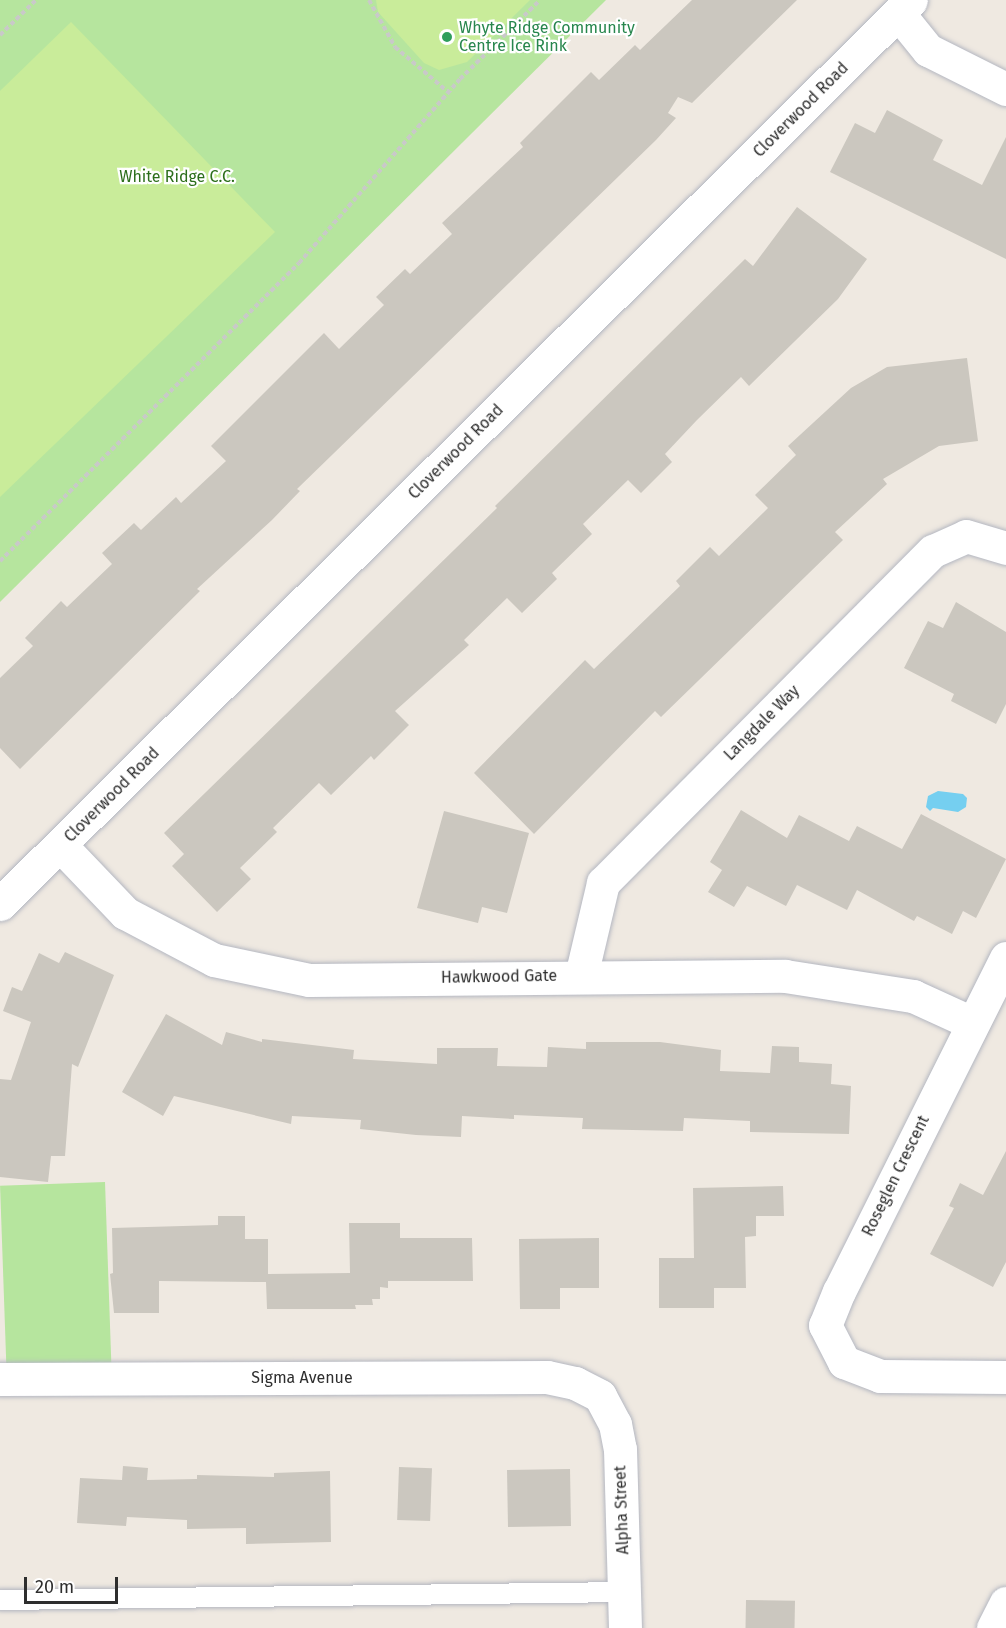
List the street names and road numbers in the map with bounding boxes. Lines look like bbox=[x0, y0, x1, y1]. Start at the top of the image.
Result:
street label: Cloverwood Road bbox=[750, 59, 852, 161]
street label: Cloverwood Road bbox=[405, 401, 507, 503]
street label: Langdale Way bbox=[720, 681, 804, 765]
street label: Cloverwood Road bbox=[61, 744, 163, 846]
street label: Hawkwood Gate bbox=[441, 966, 557, 988]
street label: Roseglen Crescent bbox=[858, 1112, 934, 1240]
street label: Sigma Avenue bbox=[251, 1368, 353, 1388]
street label: Alpha Street bbox=[611, 1465, 633, 1555]

